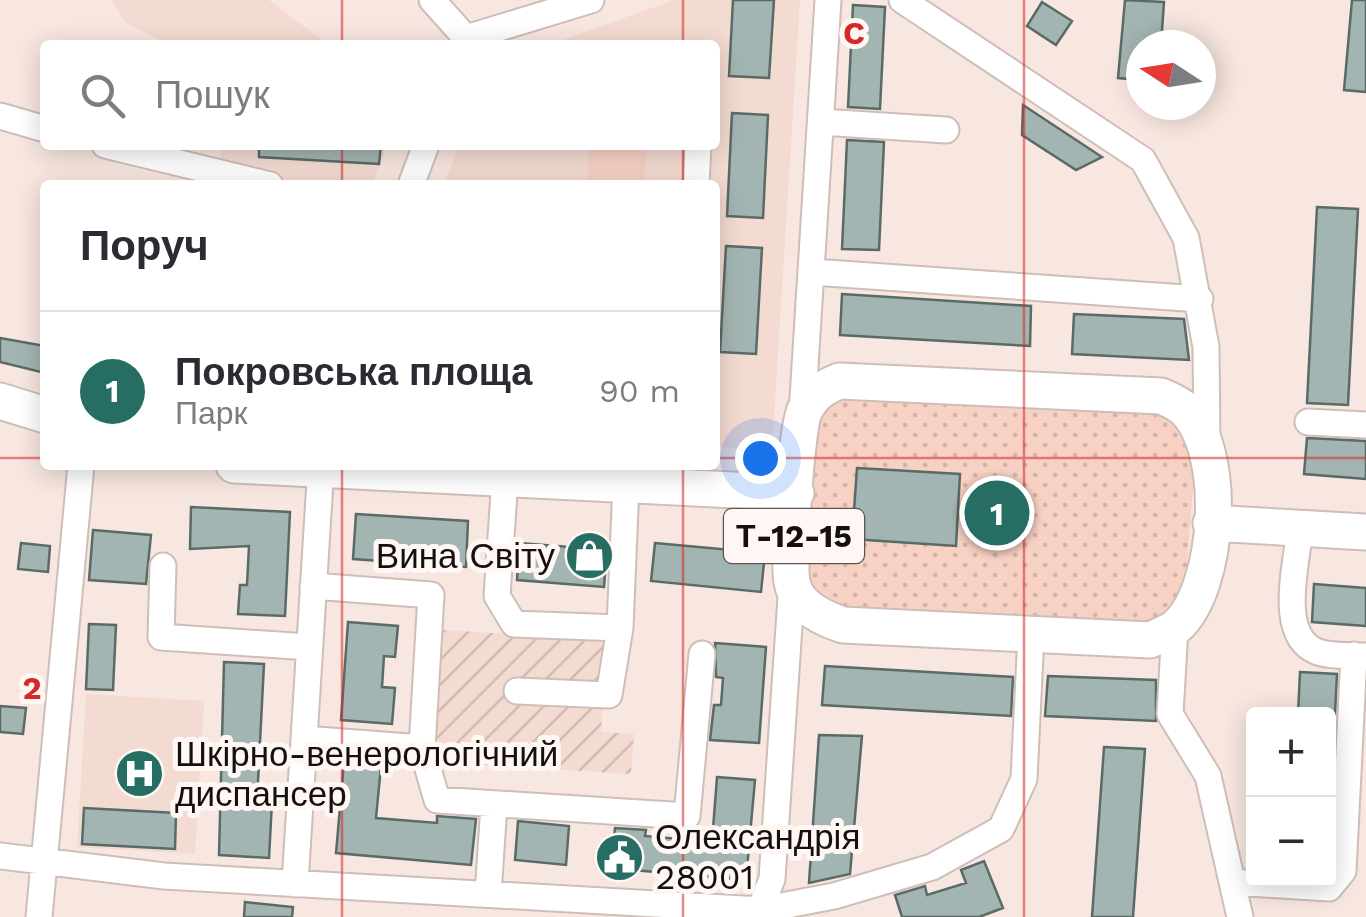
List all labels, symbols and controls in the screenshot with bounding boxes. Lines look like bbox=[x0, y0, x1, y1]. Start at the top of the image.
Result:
text: C bbox=[843, 14, 865, 52]
north arrow bbox=[1126, 30, 1216, 120]
search box bbox=[40, 40, 720, 150]
icon: search bbox=[75, 68, 130, 123]
text: Пошук bbox=[155, 73, 270, 117]
text: Поруч bbox=[80, 221, 209, 270]
text: Покровська площа bbox=[175, 350, 532, 394]
text: 1 bbox=[106, 372, 119, 410]
text: 90 m bbox=[599, 372, 680, 410]
text: Парк bbox=[175, 394, 248, 432]
your location bbox=[735, 433, 786, 484]
pin: 1 bbox=[964, 476, 1030, 550]
road number: Т-12-15 bbox=[724, 509, 864, 563]
shop icon: Вина Світу bbox=[564, 530, 616, 582]
place label: Вина Світу bbox=[376, 535, 555, 577]
text: 2 bbox=[22, 669, 42, 707]
map controls bbox=[1246, 707, 1336, 887]
button: + bbox=[1246, 707, 1336, 797]
place label: Шкірно-венерологічний диспансер bbox=[175, 733, 558, 815]
hospital icon: Шкірно-венерологічний диспансер bbox=[114, 748, 166, 800]
button: − bbox=[1246, 797, 1336, 887]
place label: Олександрія 28001 bbox=[655, 816, 860, 898]
public building icon: Олександрія 28001 bbox=[594, 831, 646, 883]

